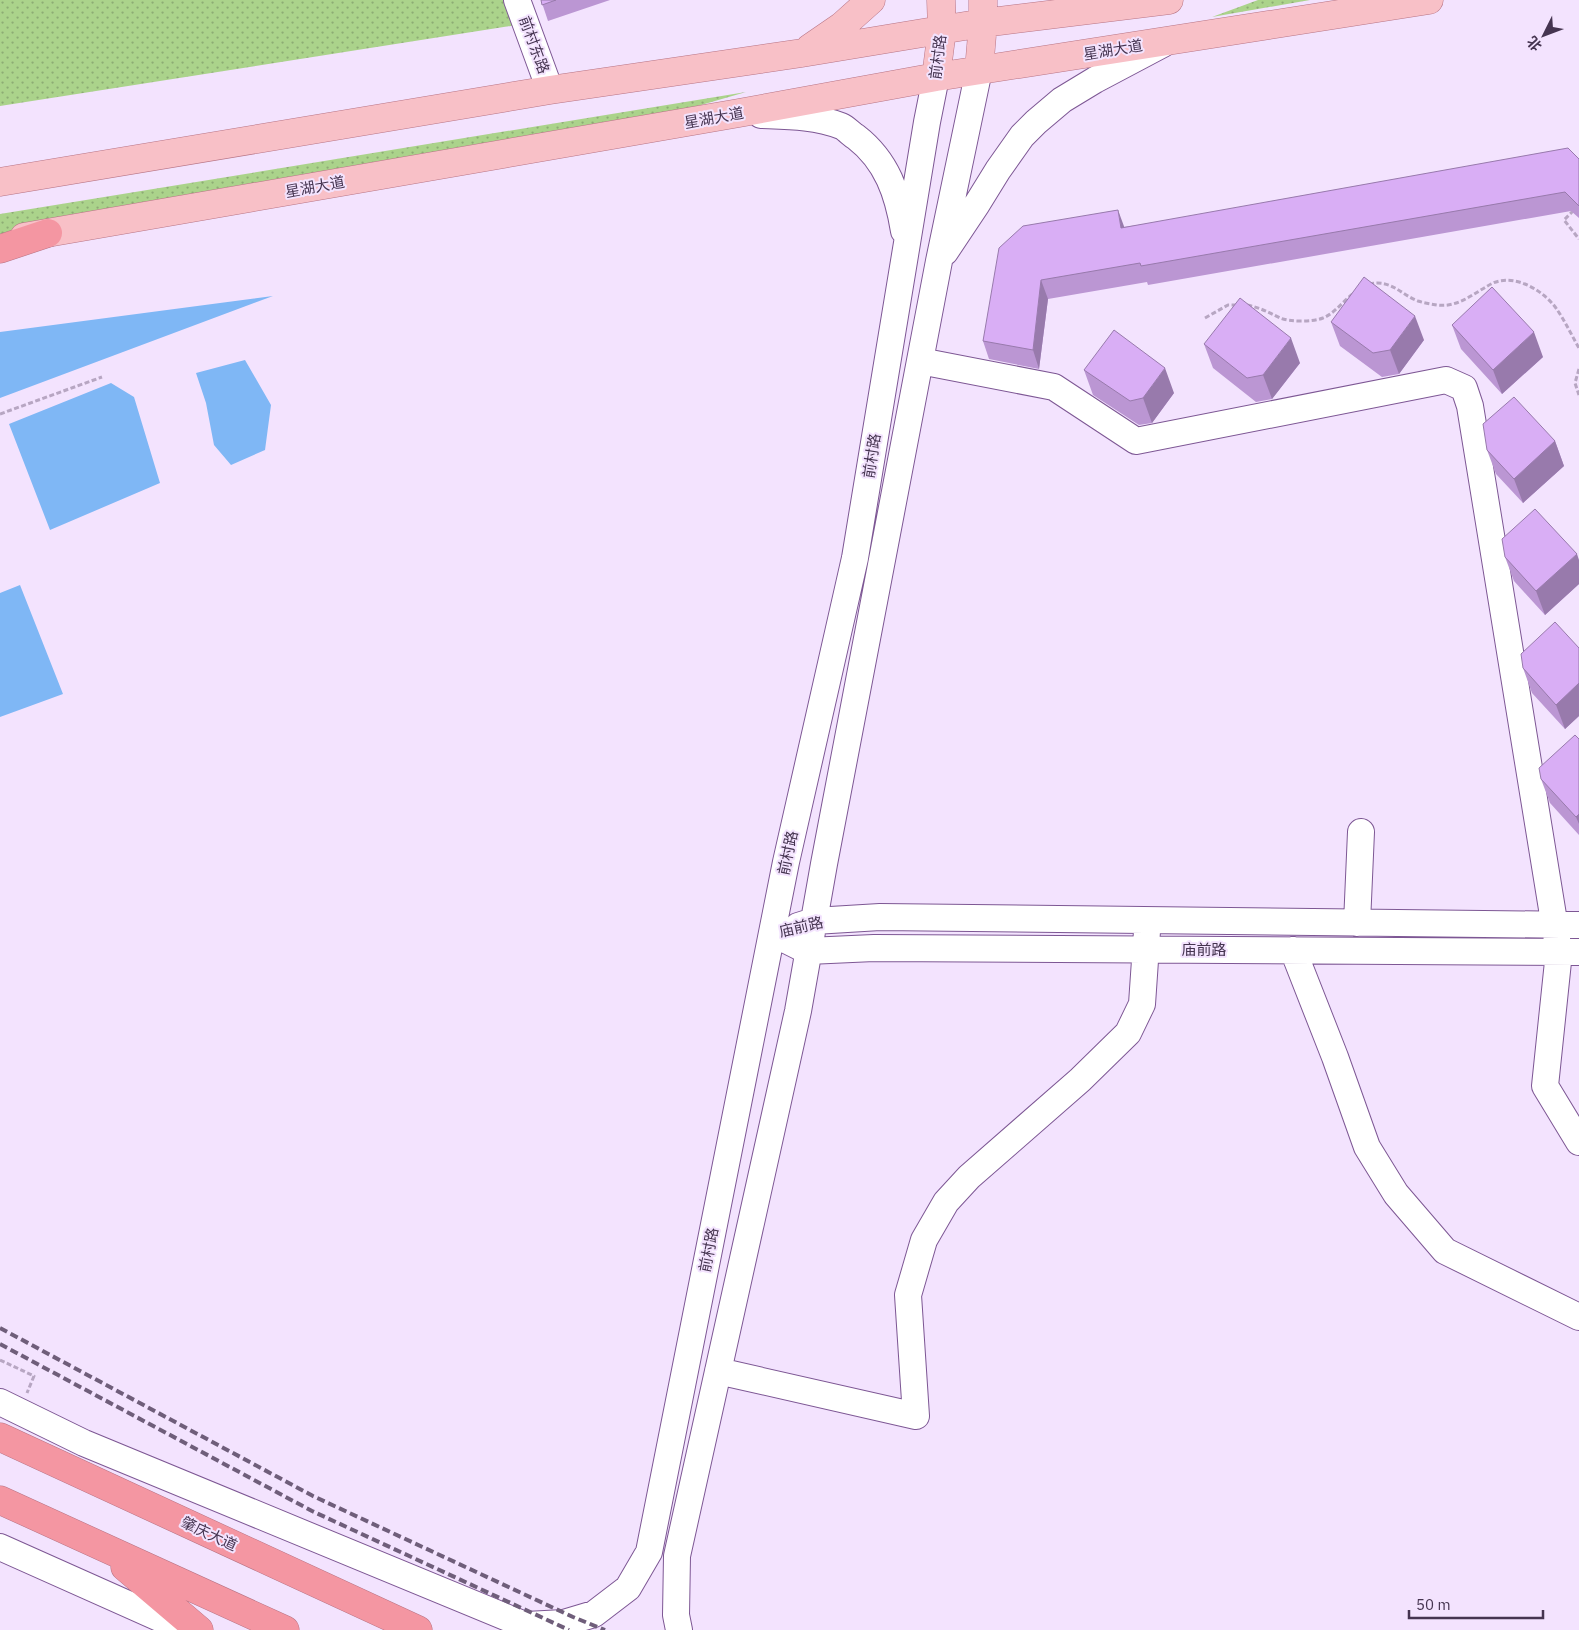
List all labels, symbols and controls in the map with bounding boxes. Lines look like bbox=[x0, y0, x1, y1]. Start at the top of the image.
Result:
north arrow bbox=[1519, 10, 1569, 60]
street label: 前村东路 bbox=[515, 13, 554, 76]
text: 北 bbox=[1523, 32, 1546, 55]
street label: 前村路 bbox=[925, 33, 950, 80]
street label: 星湖大道 bbox=[1082, 35, 1144, 64]
street label: 星湖大道 bbox=[683, 103, 745, 132]
street label: 星湖大道 bbox=[284, 172, 346, 201]
street label: 前村路 bbox=[859, 432, 884, 480]
street label: 前村路 bbox=[774, 829, 801, 877]
street label: 庙前路 bbox=[777, 912, 825, 941]
street label: 庙前路 bbox=[1181, 940, 1227, 959]
street label: 前村路 bbox=[695, 1226, 722, 1274]
street label: 肇庆大道 bbox=[178, 1512, 240, 1555]
scale bar bbox=[1409, 1588, 1543, 1620]
text: 50 m bbox=[1416, 1595, 1451, 1614]

